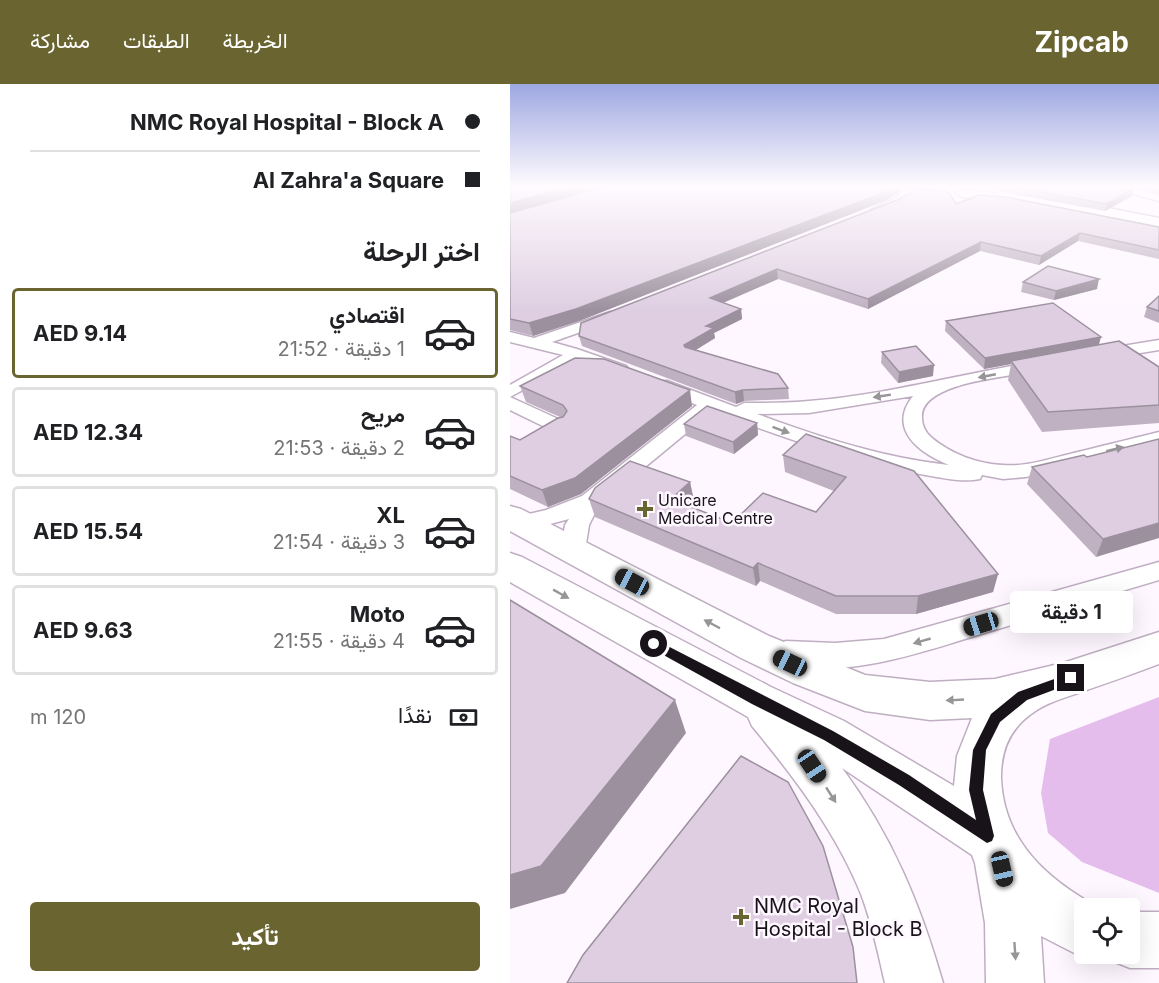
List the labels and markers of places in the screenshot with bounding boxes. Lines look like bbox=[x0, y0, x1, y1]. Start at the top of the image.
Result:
place label: Unicare Medical Centre bbox=[658, 490, 773, 528]
marker: Unicare Medical Centre bbox=[636, 500, 654, 518]
place label: NMC Royal Hospital - Block B bbox=[754, 894, 923, 941]
marker: NMC Royal Hospital - Block B bbox=[732, 908, 750, 926]

